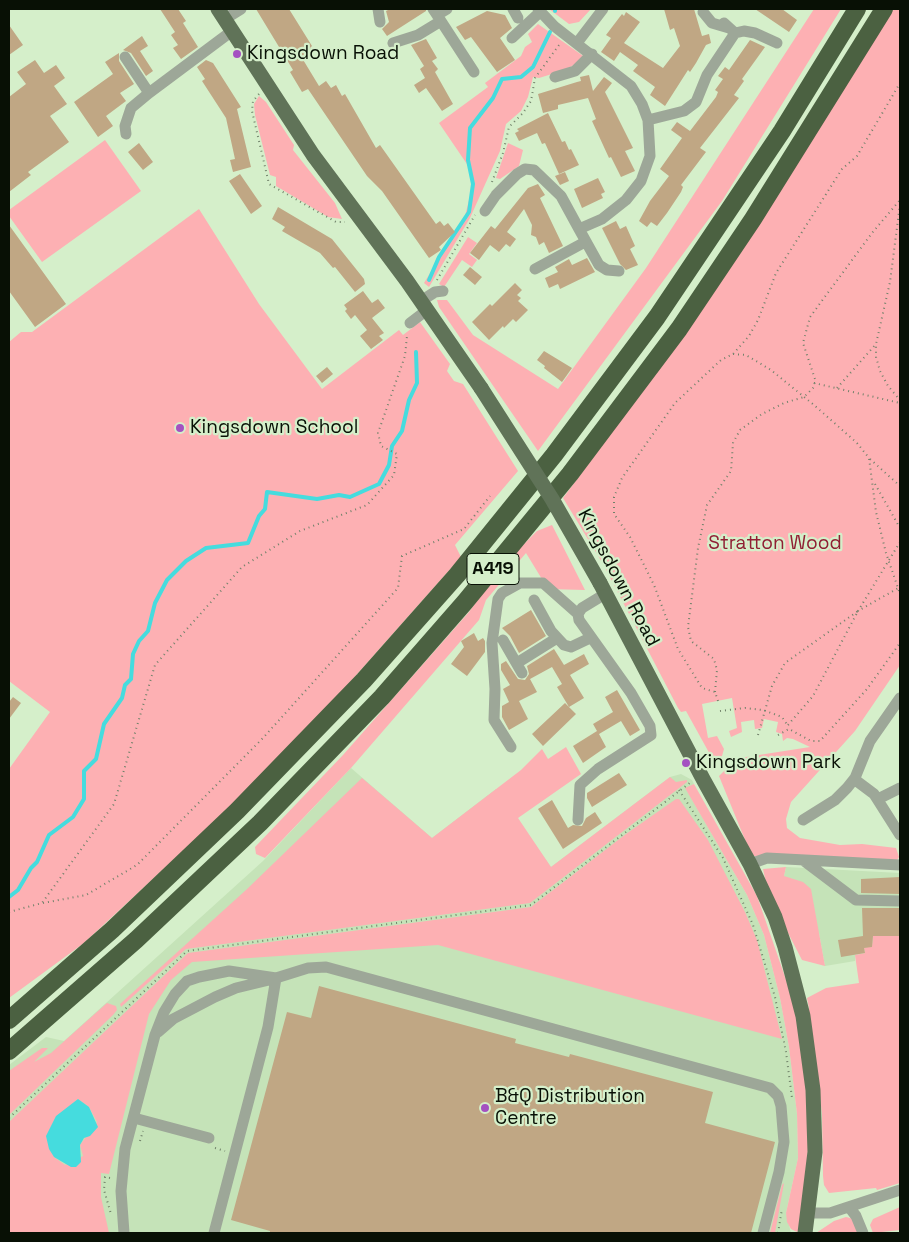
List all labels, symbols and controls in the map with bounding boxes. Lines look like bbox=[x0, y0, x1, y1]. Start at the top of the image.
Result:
place label: Kingsdown Road bbox=[247, 43, 399, 65]
marker: Kingsdown Road bbox=[231, 48, 243, 60]
place label: Kingsdown School bbox=[190, 417, 358, 439]
marker: Kingsdown School bbox=[174, 422, 186, 434]
street label: Kingsdown Road bbox=[572, 505, 664, 651]
park label: Stratton Wood bbox=[708, 533, 842, 555]
road number: A419 bbox=[467, 554, 519, 584]
place label: Kingsdown Park bbox=[696, 752, 841, 774]
marker: Kingsdown Park bbox=[680, 757, 692, 769]
place label: B&Q Distribution Centre bbox=[495, 1086, 645, 1130]
marker: B&Q Distribution Centre bbox=[479, 1102, 491, 1114]

